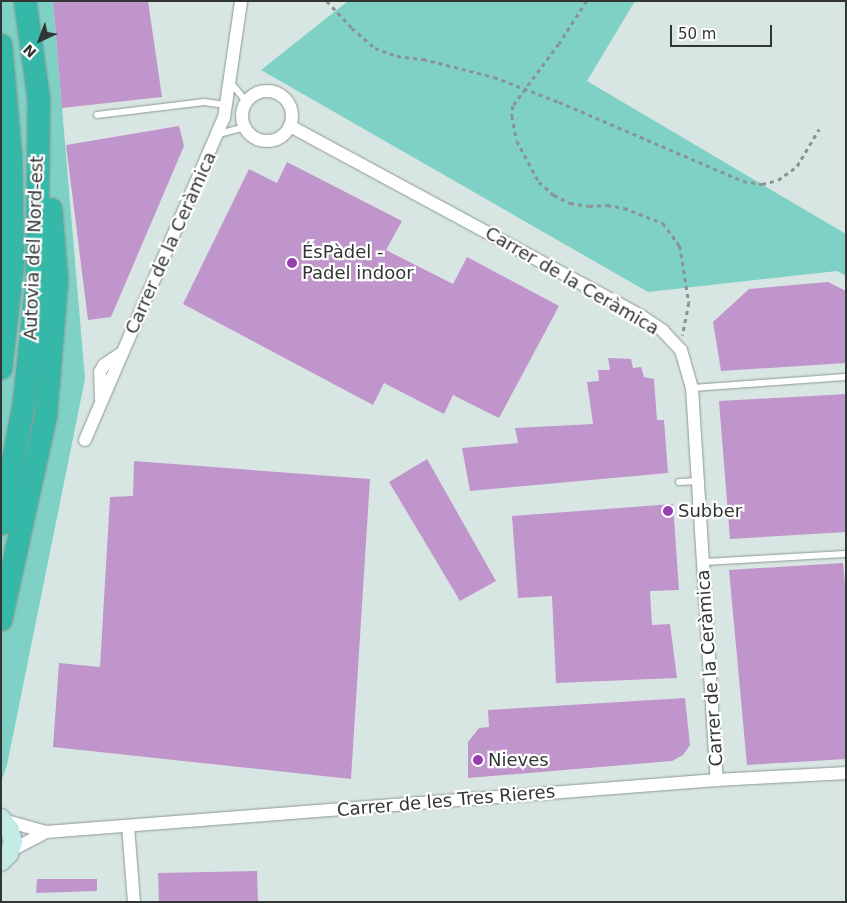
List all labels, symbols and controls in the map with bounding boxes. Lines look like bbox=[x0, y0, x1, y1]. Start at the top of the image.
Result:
north arrow bbox=[15, 15, 65, 65]
scale bar bbox=[672, 15, 774, 47]
text: 50 m bbox=[678, 25, 716, 43]
text: N bbox=[20, 41, 40, 61]
street label: Carrer de la Ceràmica bbox=[121, 148, 221, 338]
street label: Autovia del Nord-est bbox=[20, 155, 48, 341]
street label: Carrer de la Ceràmica bbox=[481, 222, 663, 340]
place label: ÉsPàdel - Padel indoor bbox=[302, 242, 414, 284]
marker: ÉsPàdel - Padel indoor bbox=[286, 257, 298, 269]
place label: Subber bbox=[678, 500, 742, 522]
marker: Subber bbox=[662, 505, 674, 517]
street label: Carrer de la Ceràmica bbox=[692, 569, 728, 767]
place label: Nieves bbox=[488, 749, 549, 771]
marker: Nieves bbox=[472, 754, 484, 766]
street label: Carrer de les Tres Rieres bbox=[336, 781, 556, 821]

